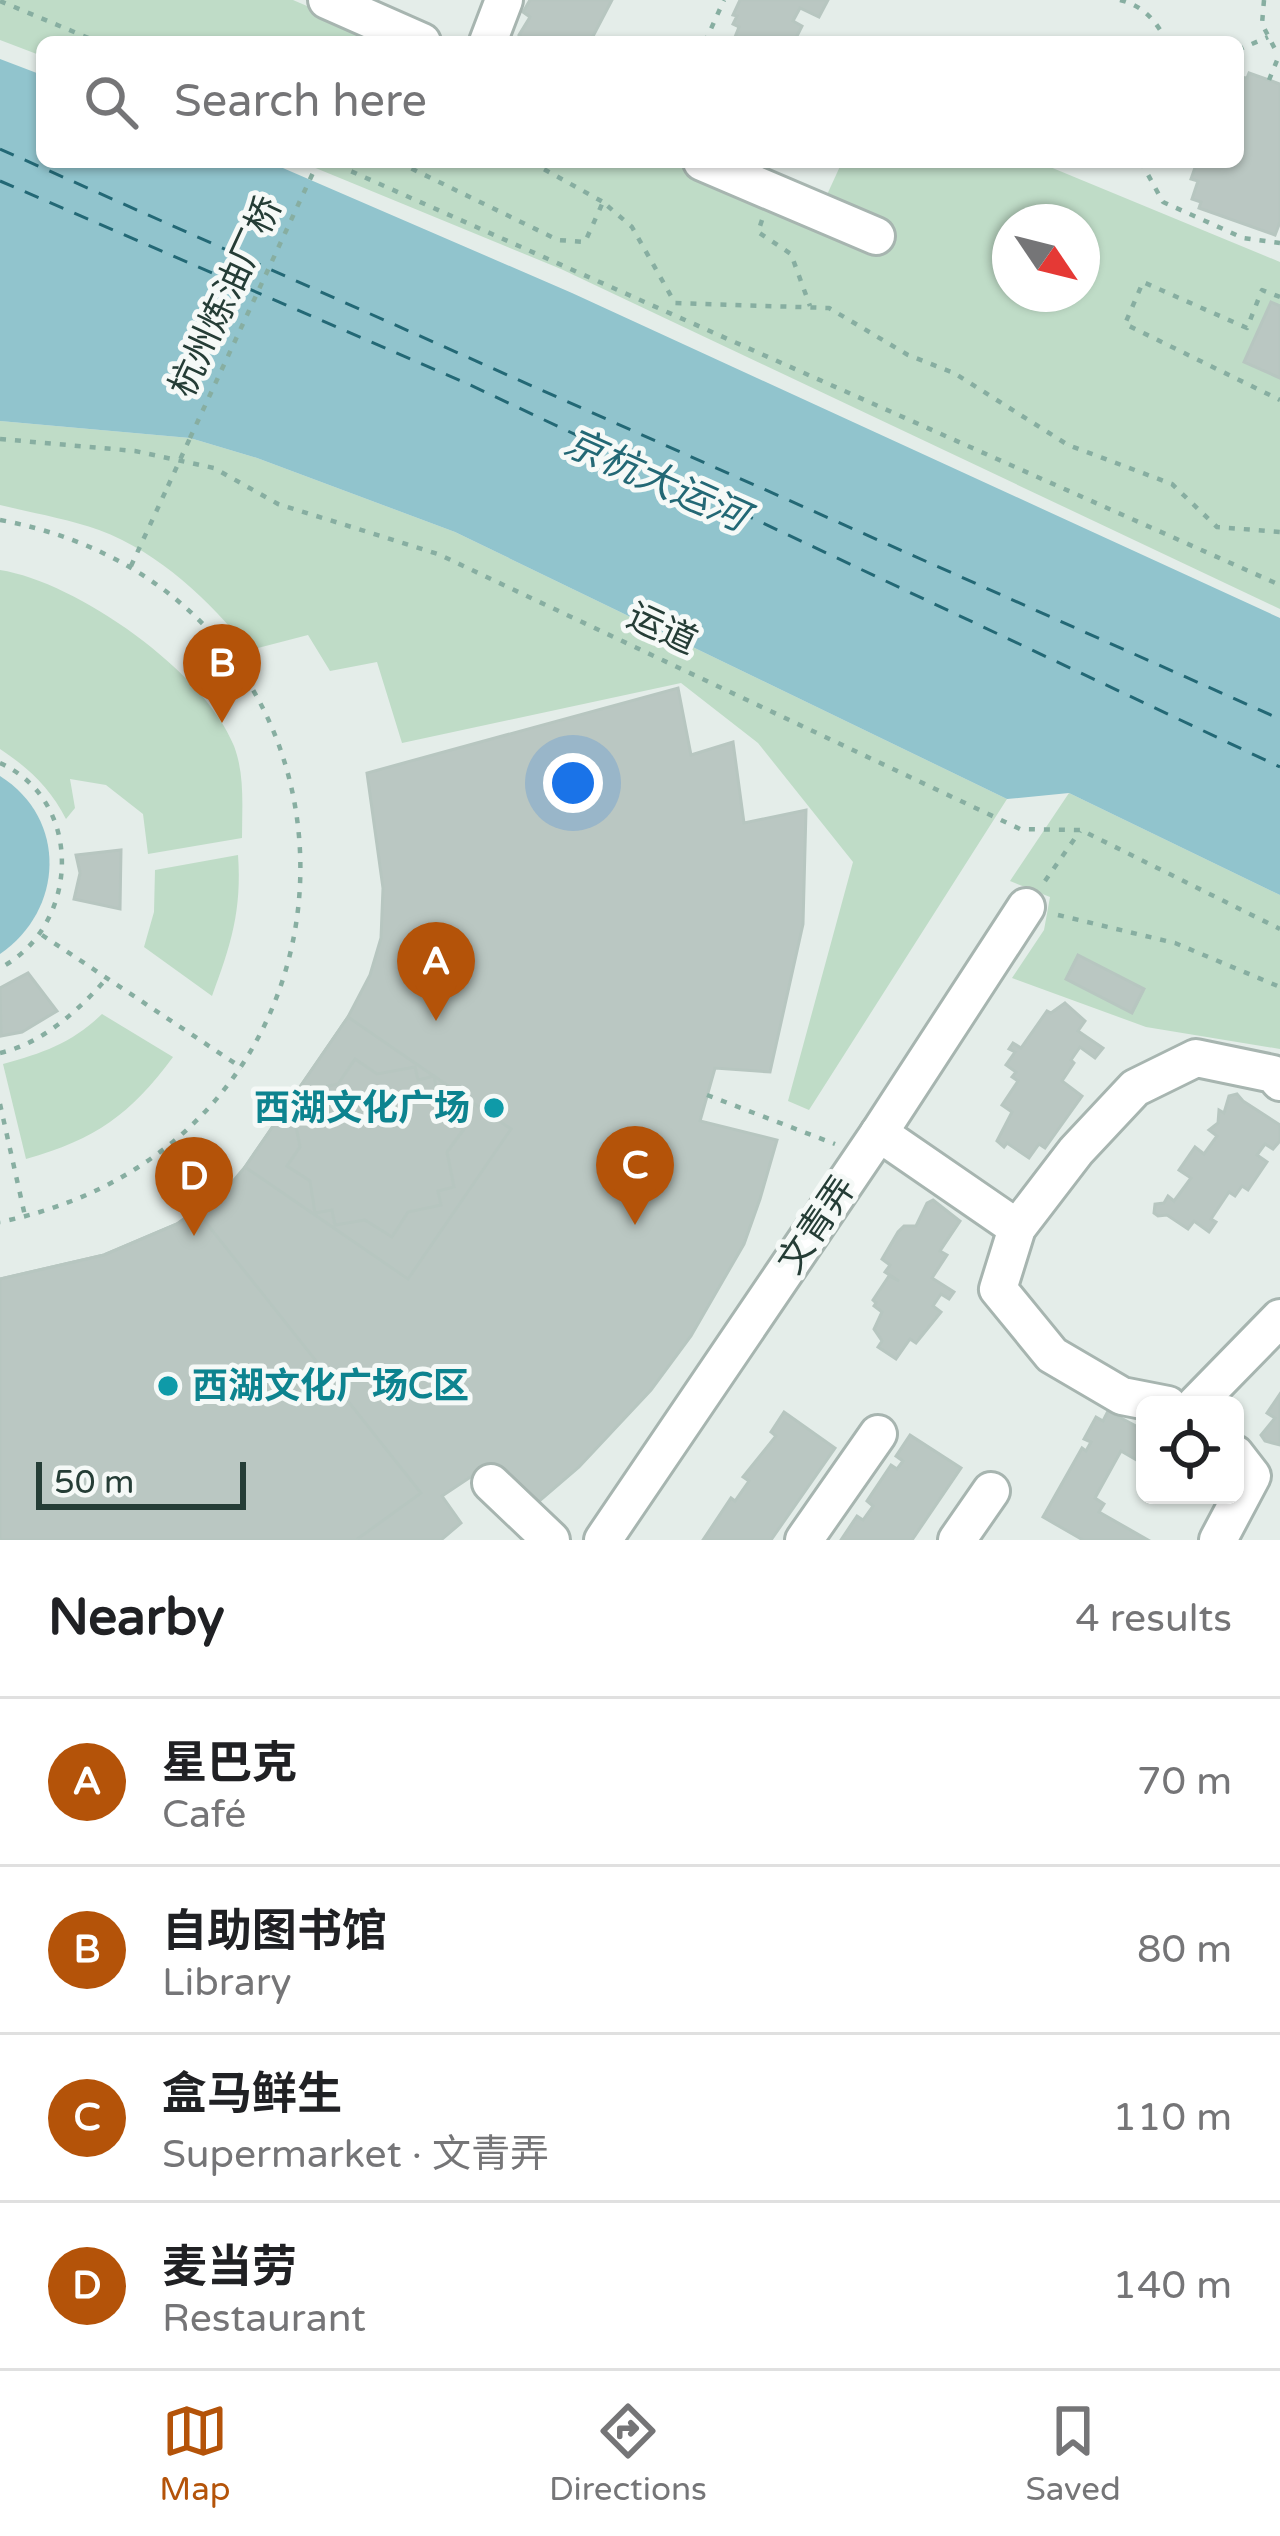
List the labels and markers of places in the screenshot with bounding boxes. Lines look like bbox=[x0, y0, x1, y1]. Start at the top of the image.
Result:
pin: B bbox=[183, 624, 261, 723]
pin: A bbox=[397, 922, 475, 1021]
place label: 西湖文化广场 bbox=[254, 1087, 470, 1130]
marker: 西湖文化广场 bbox=[481, 1095, 507, 1121]
pin: C bbox=[596, 1126, 674, 1225]
pin: D bbox=[155, 1137, 233, 1236]
place label: 西湖文化广场C区 bbox=[192, 1365, 469, 1408]
marker: 西湖文化广场C区 bbox=[155, 1373, 181, 1399]

